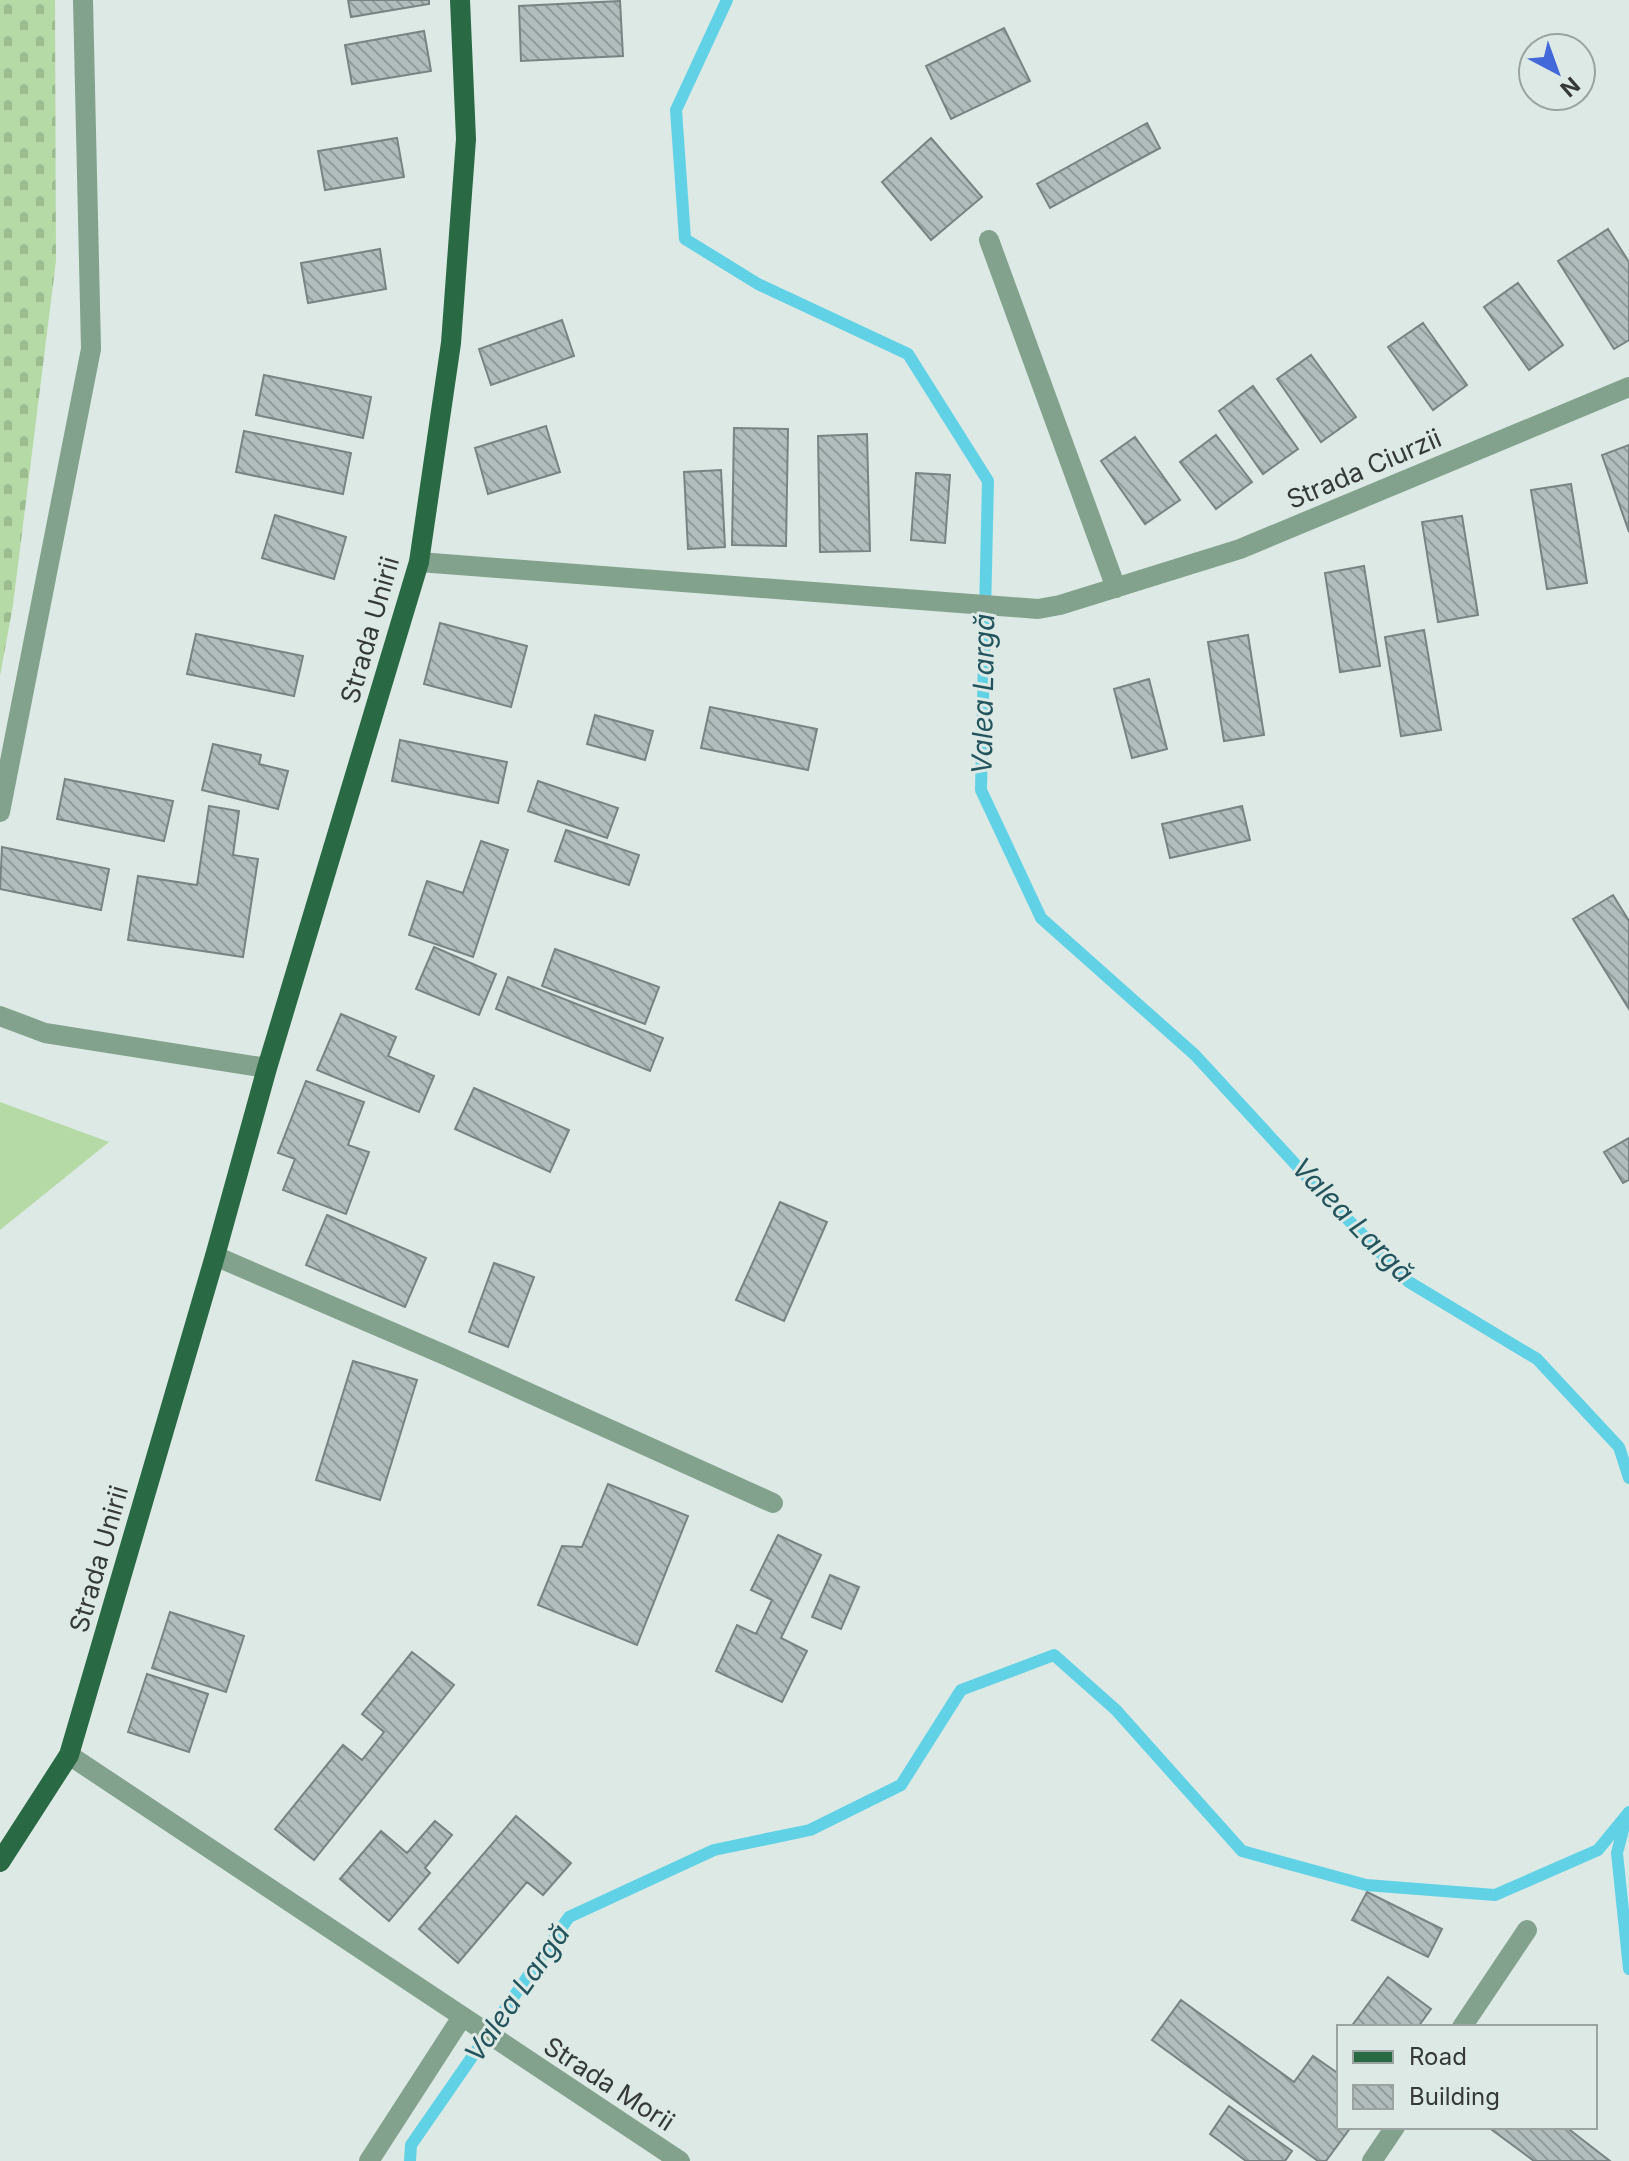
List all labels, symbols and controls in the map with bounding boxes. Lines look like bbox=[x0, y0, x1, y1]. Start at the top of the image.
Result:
north arrow bbox=[1517, 32, 1597, 112]
text: N bbox=[1555, 72, 1585, 102]
street label: Strada Ciurzii bbox=[1282, 422, 1446, 515]
street label: Strada Unirii bbox=[334, 553, 405, 707]
water label: Valea Largă bbox=[965, 613, 1001, 775]
water label: Valea Largă bbox=[1285, 1150, 1421, 1290]
street label: Strada Unirii bbox=[63, 1482, 134, 1636]
water label: Valea Largă bbox=[457, 1918, 577, 2068]
legend bbox=[1337, 2025, 1597, 2129]
street label: Strada Morii bbox=[538, 2030, 680, 2137]
text: Road bbox=[1409, 2042, 1467, 2071]
text: Building bbox=[1409, 2082, 1500, 2111]

